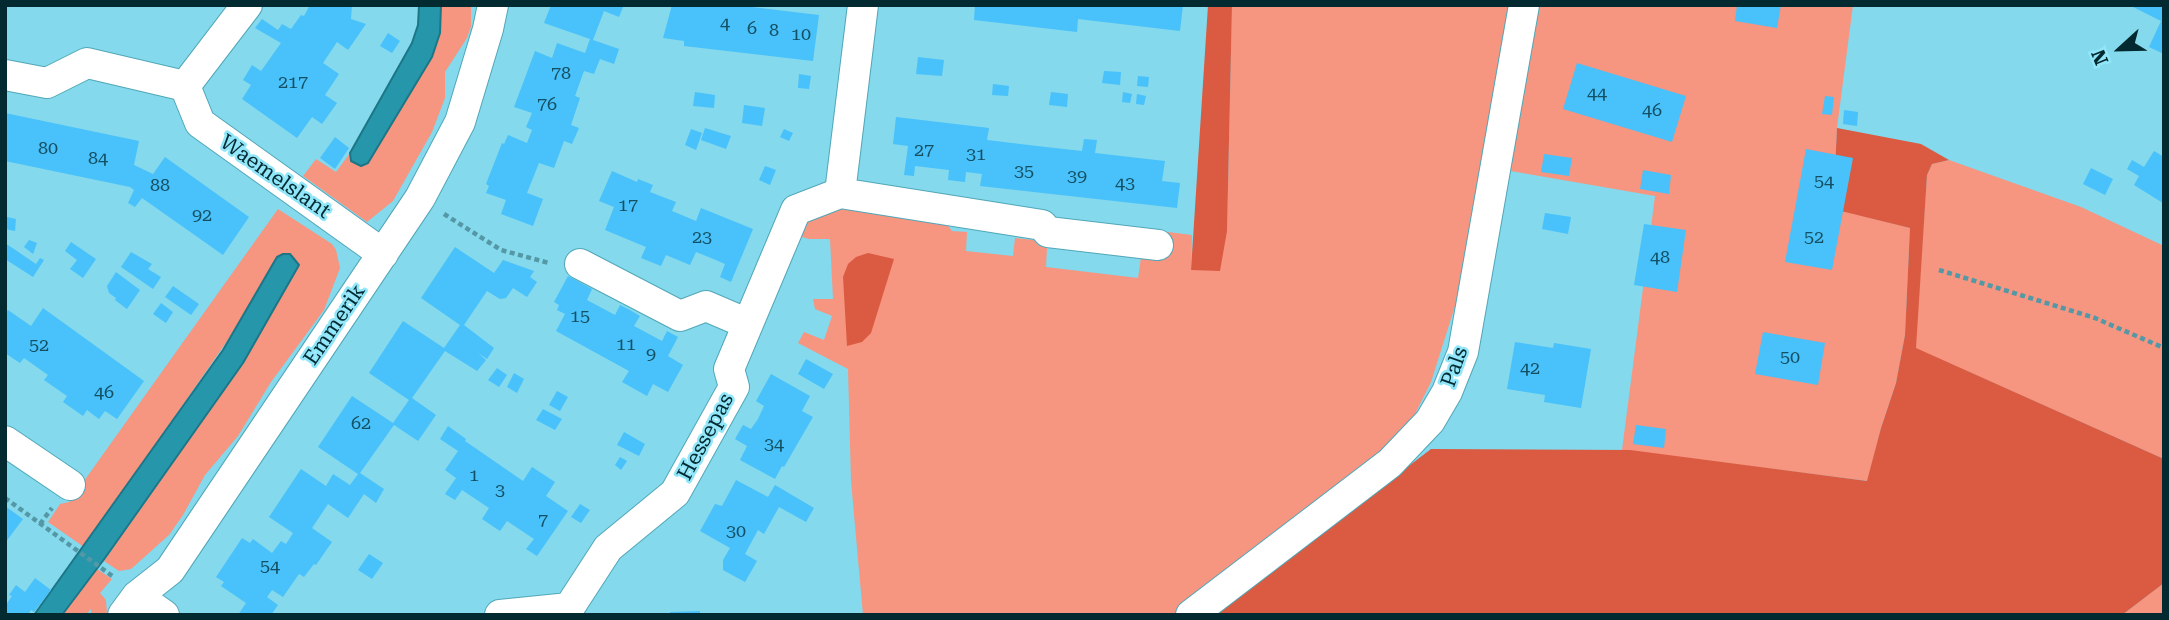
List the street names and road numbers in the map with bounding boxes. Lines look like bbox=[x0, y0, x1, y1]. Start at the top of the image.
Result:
street label: Waemelslant bbox=[215, 130, 335, 224]
street label: Emmerik bbox=[299, 280, 371, 370]
street label: Pals bbox=[1436, 344, 1474, 390]
street label: Hessepas bbox=[673, 389, 739, 485]

